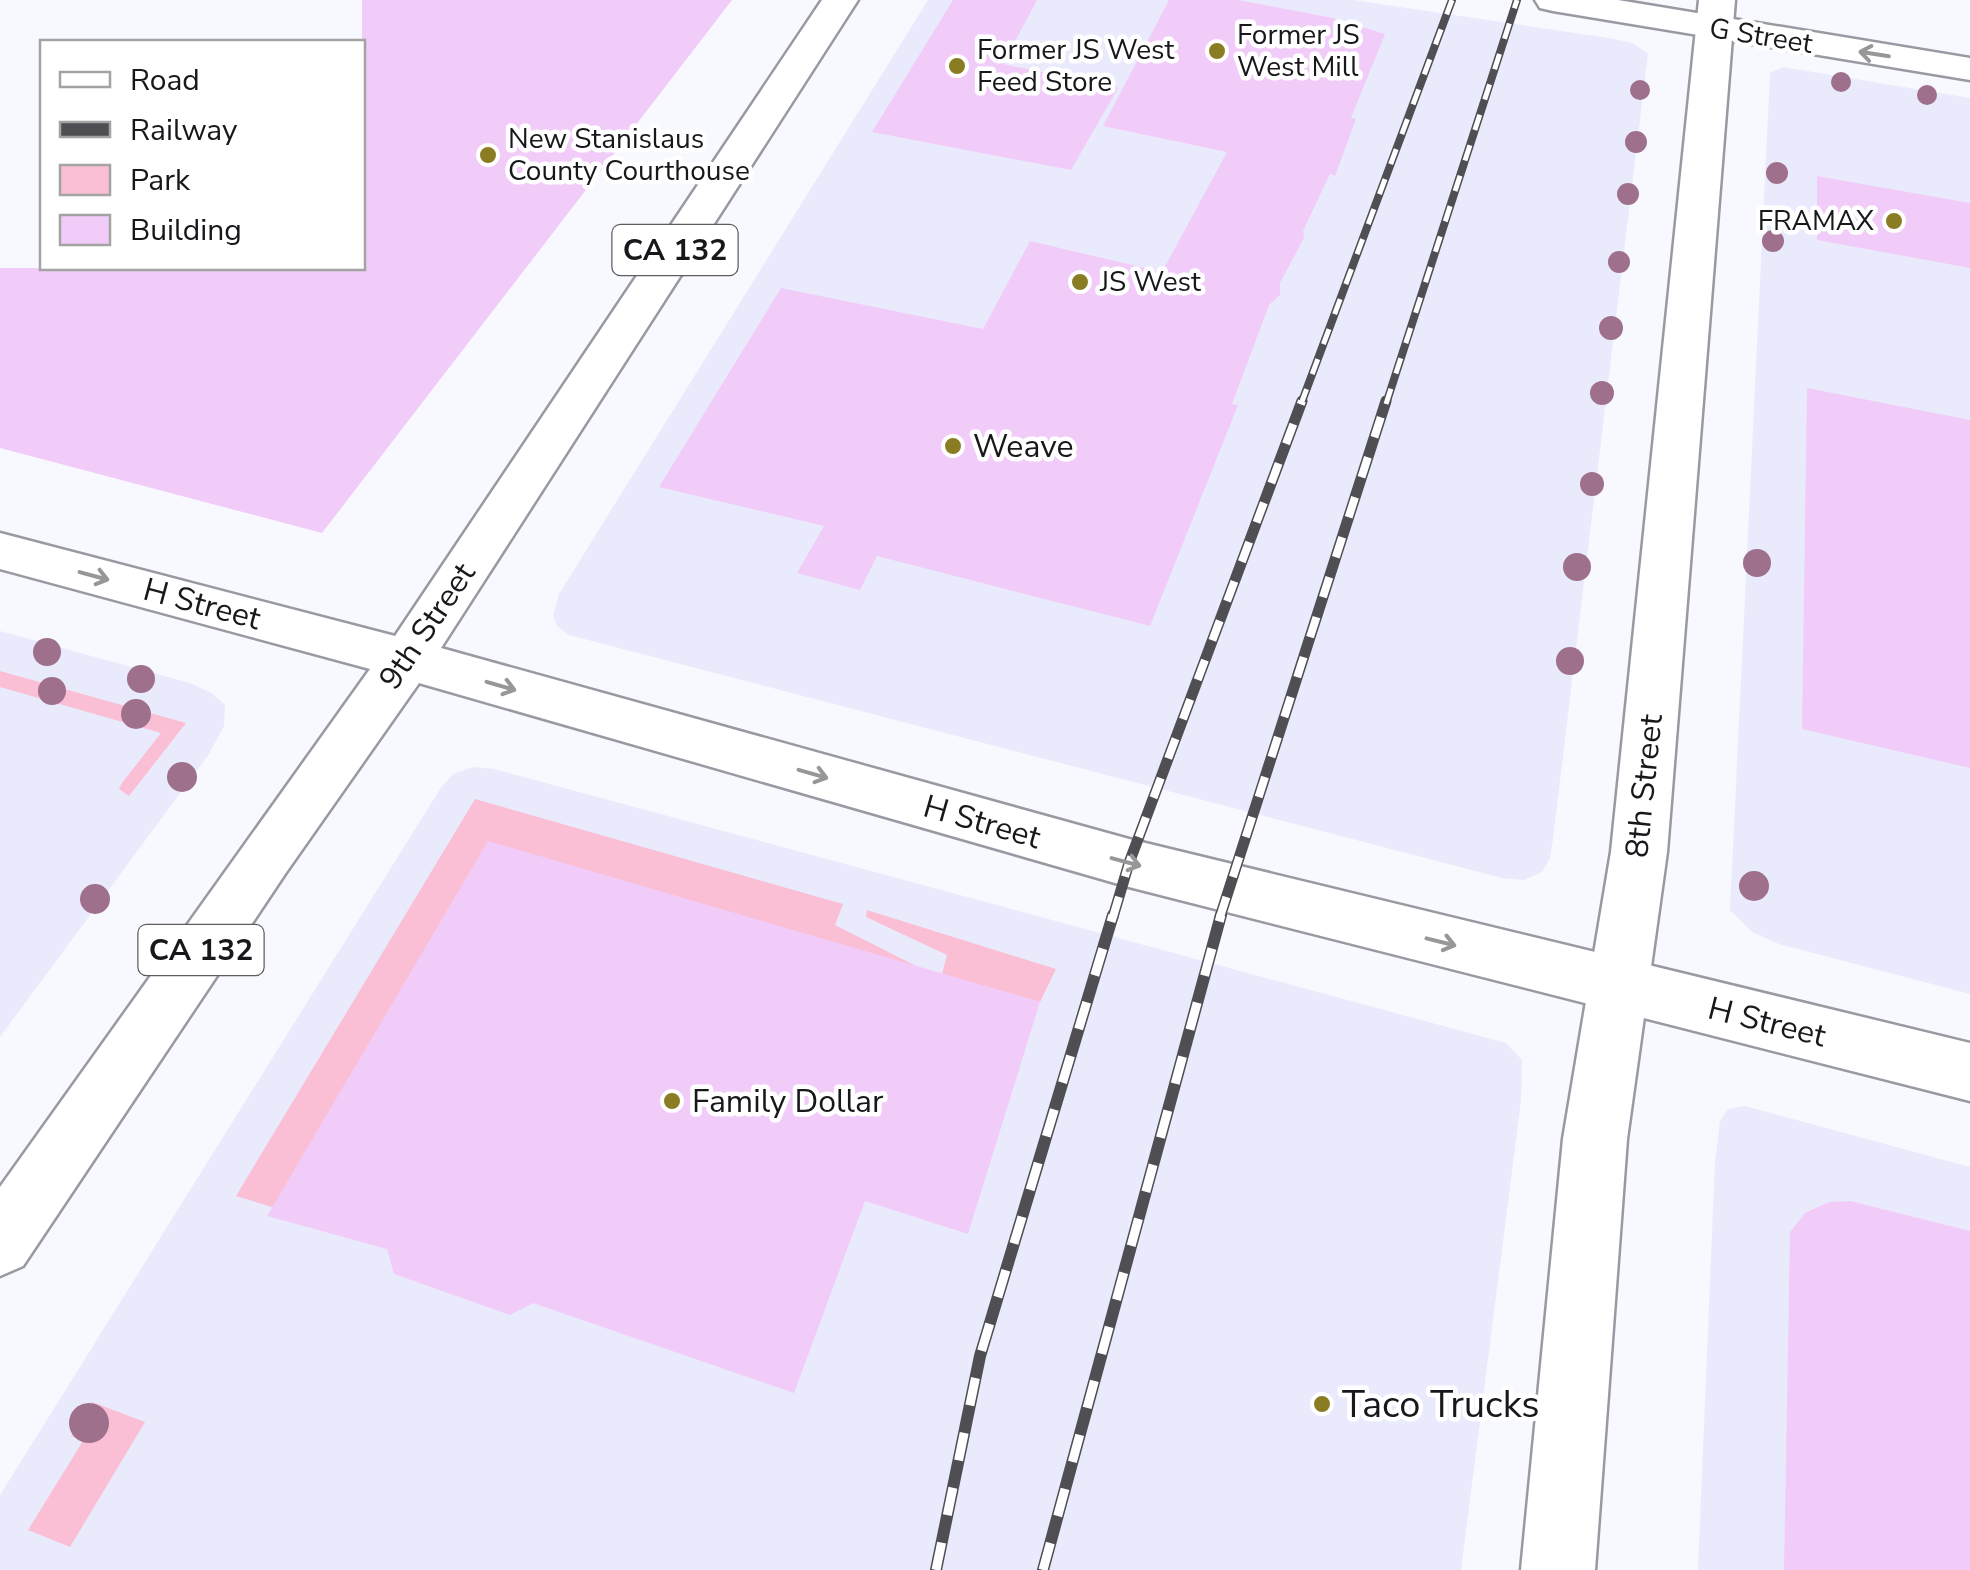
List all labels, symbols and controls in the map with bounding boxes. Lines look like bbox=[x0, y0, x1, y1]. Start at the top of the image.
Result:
street label: G Street bbox=[1707, 9, 1815, 63]
place label: Former JS West Mill bbox=[1237, 16, 1360, 86]
place label: Former JS West Feed Store bbox=[977, 31, 1174, 101]
legend bbox=[40, 40, 365, 270]
marker: Former JS West Mill bbox=[1206, 40, 1228, 62]
one-way arrow bbox=[1858, 44, 1890, 63]
marker: Former JS West Feed Store bbox=[946, 55, 968, 77]
text: Road bbox=[130, 60, 200, 101]
text: Railway bbox=[130, 110, 238, 151]
place label: New Stanislaus County Courthouse bbox=[508, 120, 750, 190]
marker: New Stanislaus County Courthouse bbox=[477, 144, 499, 166]
text: Park bbox=[130, 160, 191, 201]
place label: FRAMAX bbox=[1758, 202, 1874, 240]
text: Building bbox=[130, 210, 242, 251]
marker: FRAMAX bbox=[1883, 210, 1905, 232]
road number: CA 132 bbox=[612, 225, 738, 275]
place label: JS West bbox=[1099, 263, 1201, 301]
marker: JS West bbox=[1069, 271, 1091, 293]
place label: Weave bbox=[973, 425, 1073, 468]
marker: Weave bbox=[942, 435, 964, 457]
street label: 9th Street bbox=[369, 554, 486, 698]
one-way arrow bbox=[78, 567, 109, 586]
street label: H Street bbox=[139, 568, 266, 640]
one-way arrow bbox=[484, 678, 516, 696]
street label: 8th Street bbox=[1615, 711, 1673, 860]
one-way arrow bbox=[797, 766, 829, 784]
street label: H Street bbox=[918, 785, 1046, 859]
one-way arrow bbox=[1110, 853, 1141, 872]
road number: CA 132 bbox=[138, 925, 264, 975]
one-way arrow bbox=[1425, 933, 1456, 952]
street label: H Street bbox=[1704, 987, 1831, 1058]
place label: Family Dollar bbox=[692, 1080, 884, 1123]
marker: Family Dollar bbox=[661, 1090, 683, 1112]
place label: Taco Trucks bbox=[1342, 1379, 1540, 1430]
marker: Taco Trucks bbox=[1311, 1393, 1333, 1415]

